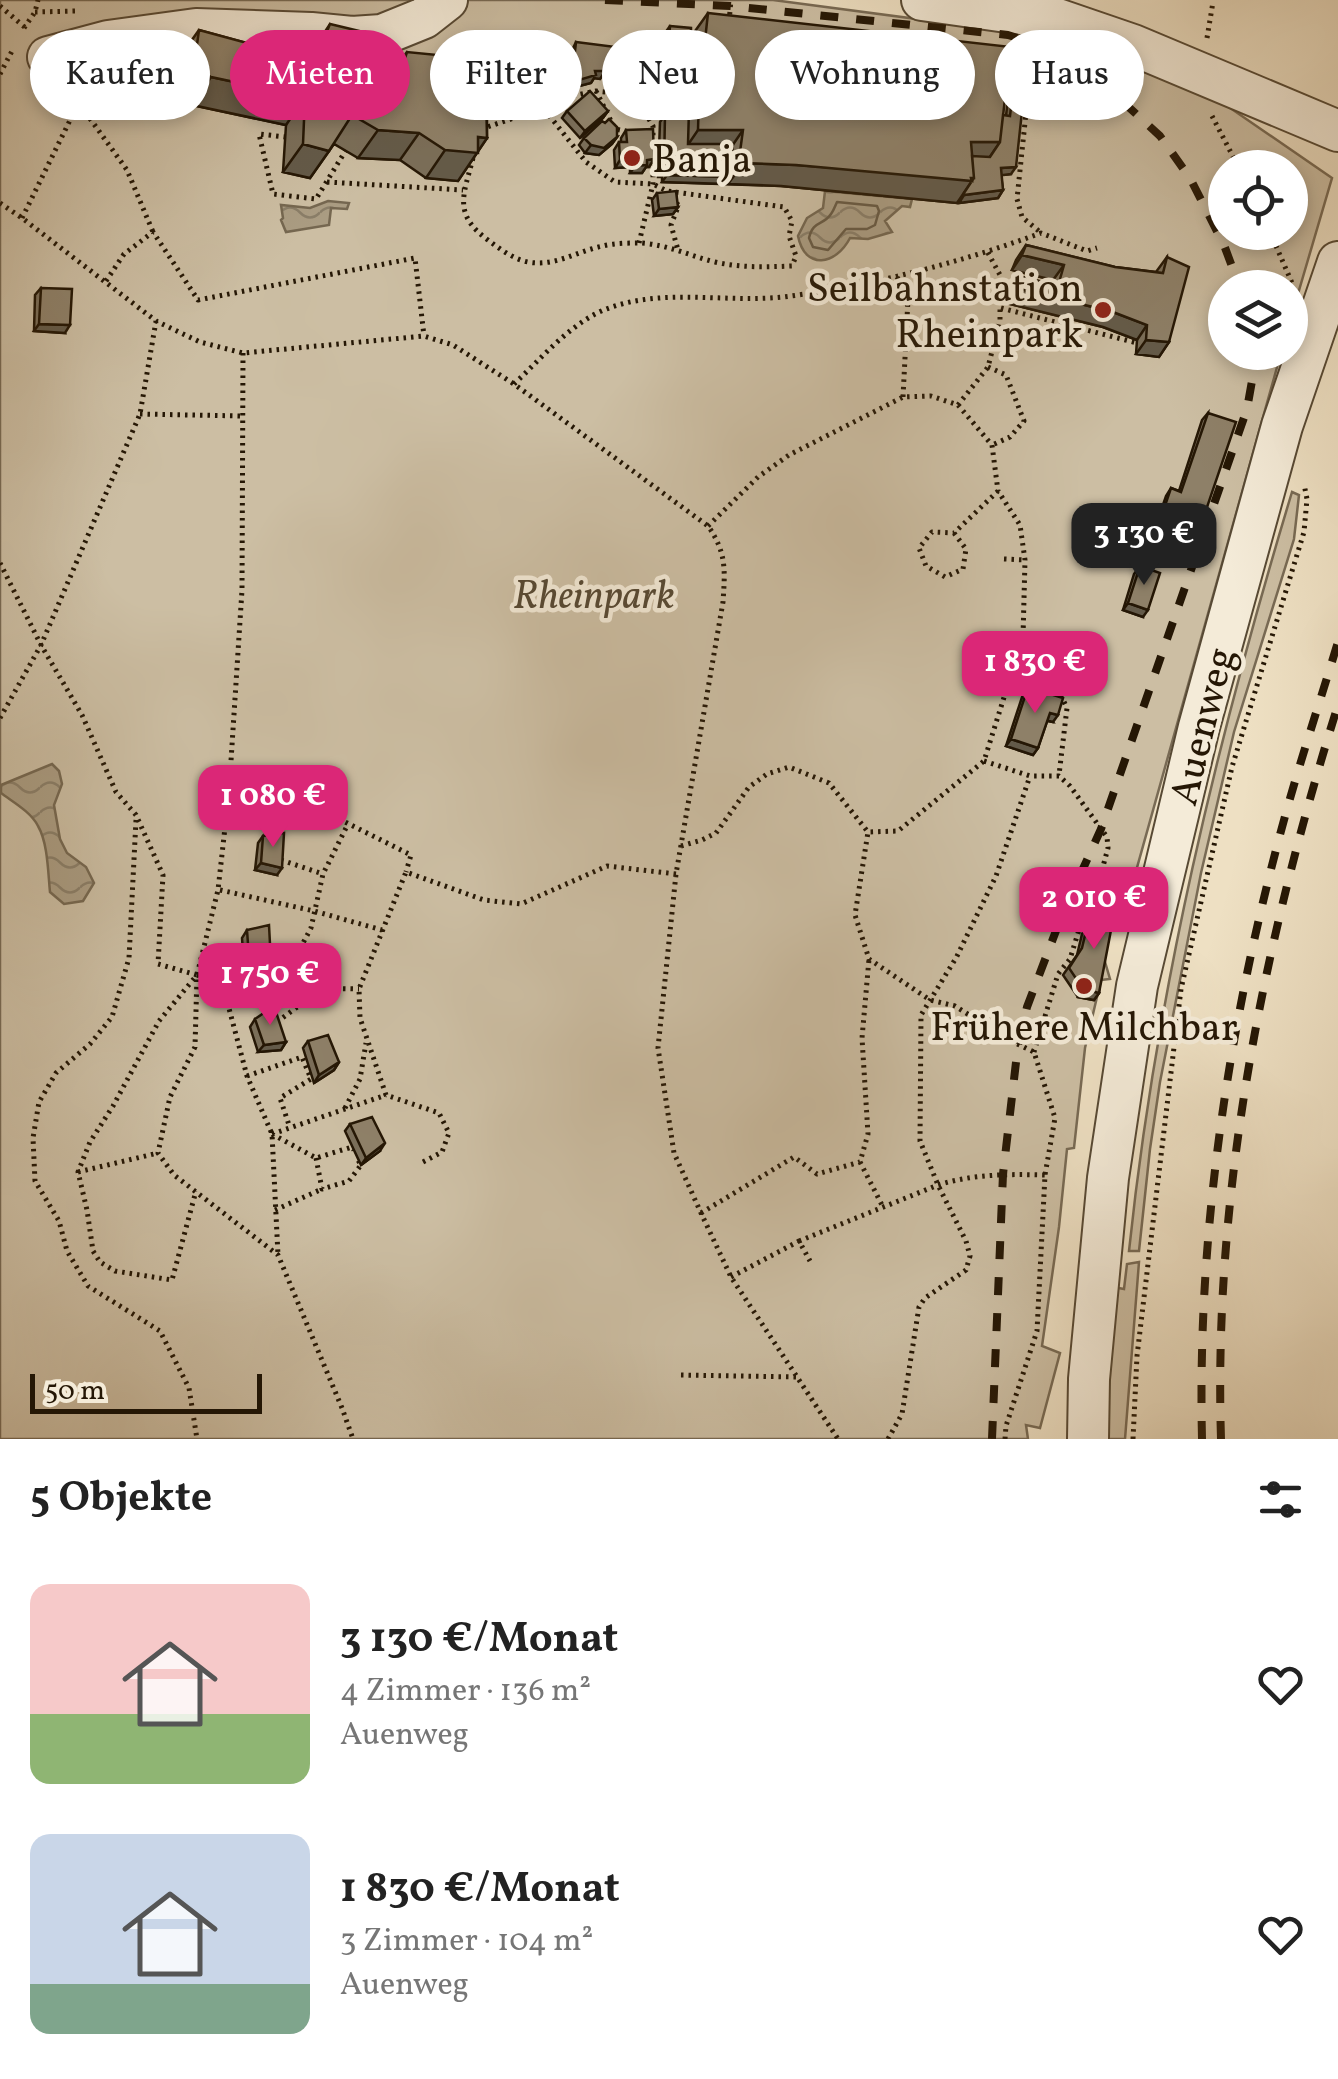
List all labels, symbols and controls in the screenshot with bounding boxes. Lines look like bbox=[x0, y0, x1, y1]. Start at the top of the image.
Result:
chip: Kaufen bbox=[30, 30, 210, 120]
chip: Mieten bbox=[230, 30, 410, 120]
chip: Filter bbox=[430, 30, 582, 120]
chip: Neu bbox=[602, 30, 735, 120]
chip: Wohnung bbox=[755, 30, 975, 120]
chip: Haus bbox=[995, 30, 1144, 120]
place label: Banja bbox=[652, 134, 752, 190]
marker: Banja bbox=[621, 147, 643, 169]
map controls bbox=[1208, 150, 1308, 370]
button: locate bbox=[1208, 150, 1308, 250]
place label: Seilbahnstation Rheinpark bbox=[807, 263, 1083, 365]
button: layers bbox=[1208, 270, 1308, 370]
marker: Seilbahnstation Rheinpark bbox=[1092, 299, 1114, 321]
pin: 3 130 € bbox=[1052, 503, 1236, 588]
text: 3 130 € bbox=[1093, 513, 1195, 557]
park label: Rheinpark bbox=[513, 570, 675, 626]
pin: 1 830 € bbox=[943, 631, 1127, 716]
text: 1 830 € bbox=[984, 641, 1086, 685]
street label: Auenweg bbox=[1158, 642, 1252, 812]
pin: 1 080 € bbox=[181, 765, 365, 850]
text: 1 080 € bbox=[220, 775, 326, 819]
pin: 2 010 € bbox=[1002, 867, 1186, 952]
text: 2 010 € bbox=[1041, 877, 1147, 921]
pin: 1 750 € bbox=[178, 943, 362, 1028]
text: 1 750 € bbox=[220, 953, 320, 997]
marker: Frühere Milchbar bbox=[1073, 975, 1095, 997]
place label: Frühere Milchbar bbox=[930, 1002, 1238, 1058]
scale bar bbox=[30, 1369, 262, 1414]
text: 50 m bbox=[45, 1372, 105, 1411]
text: 5 Objekte bbox=[30, 1470, 212, 1529]
icon: filters bbox=[1253, 1472, 1308, 1527]
text: 3 130 €/Monat bbox=[340, 1611, 618, 1670]
icon: home bbox=[110, 1624, 230, 1744]
icon: heart bbox=[1253, 1657, 1308, 1712]
text: 4 Zimmer · 136 m² bbox=[340, 1670, 591, 1714]
text: Auenweg bbox=[340, 1714, 469, 1758]
text: 1 830 €/Monat bbox=[340, 1861, 620, 1920]
icon: home bbox=[110, 1874, 230, 1994]
icon: heart bbox=[1253, 1907, 1308, 1962]
text: 3 Zimmer · 104 m² bbox=[340, 1920, 593, 1964]
text: Auenweg bbox=[340, 1964, 469, 2008]

